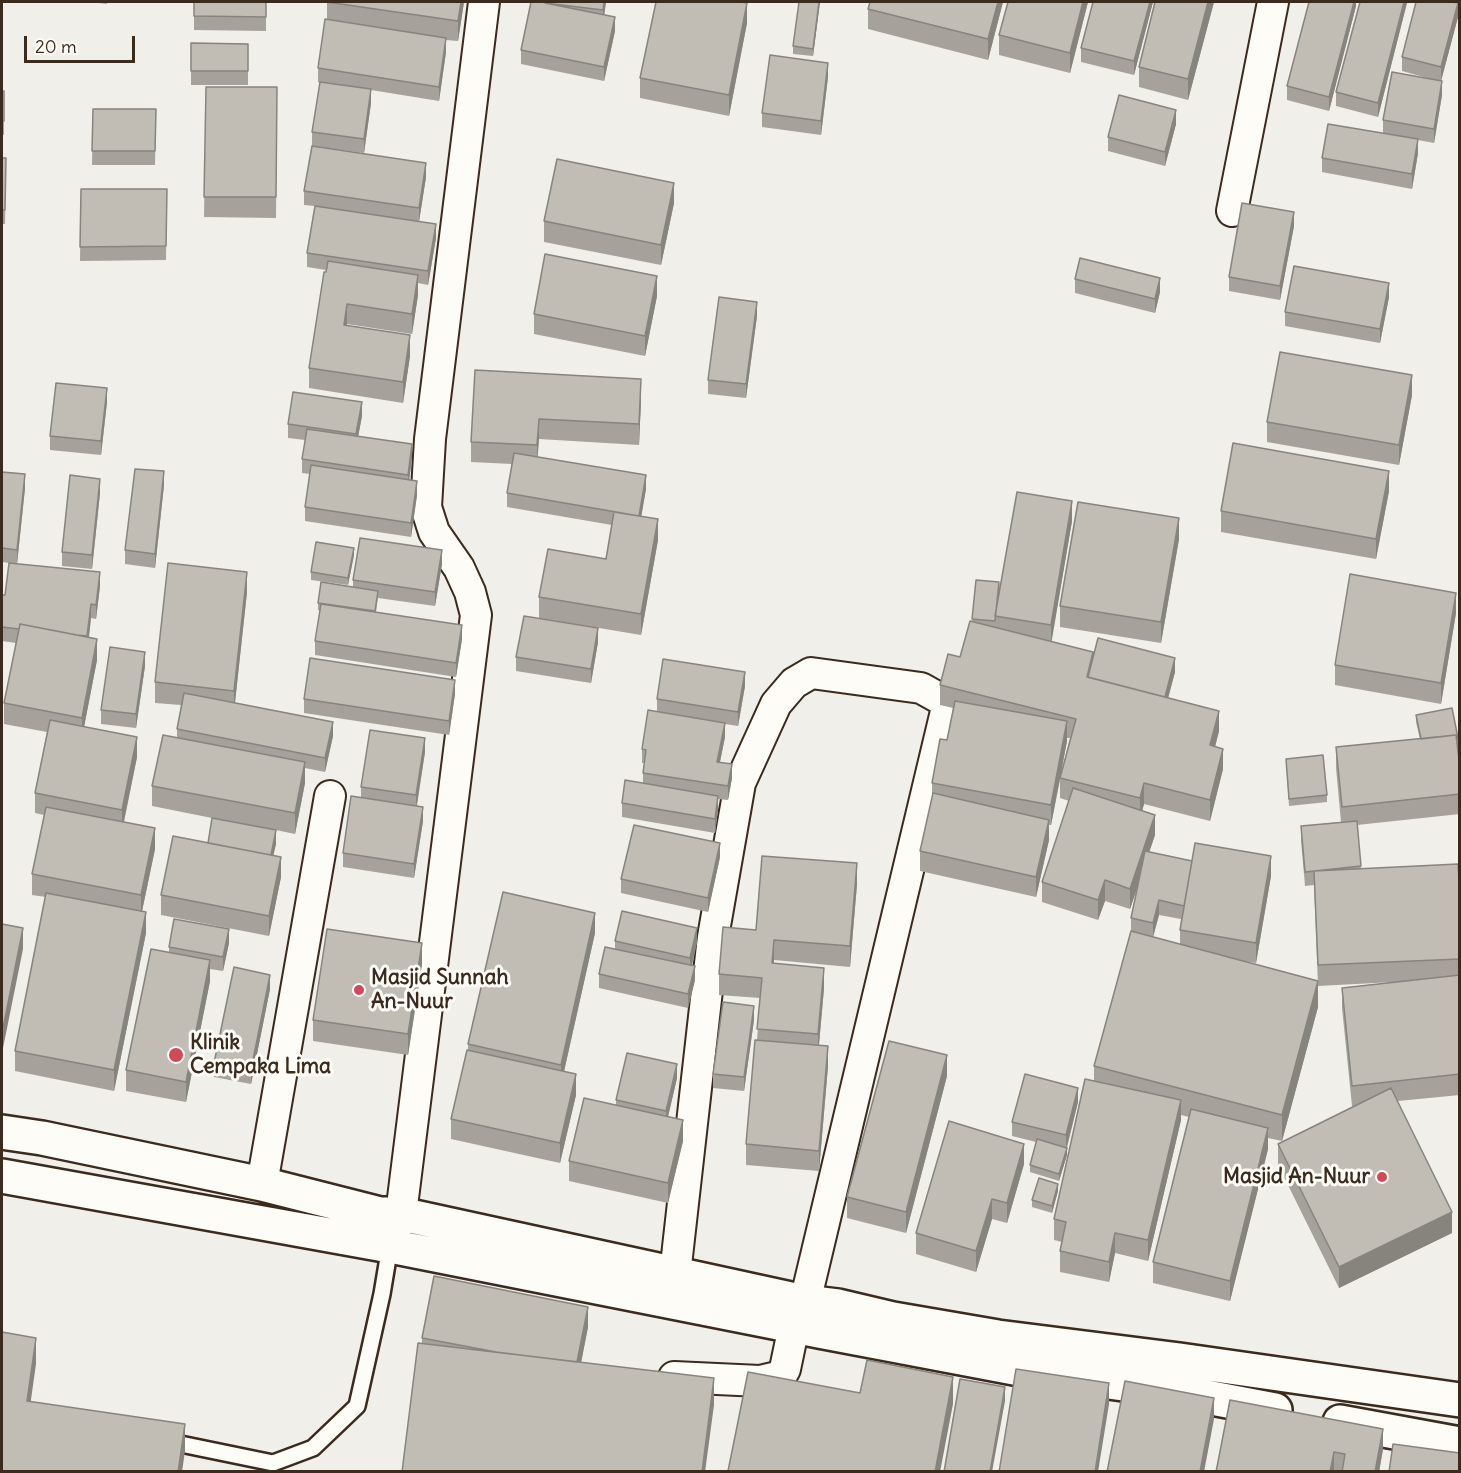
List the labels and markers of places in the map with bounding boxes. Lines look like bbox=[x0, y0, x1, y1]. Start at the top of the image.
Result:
place label: Masjid Sunnah An-Nuur bbox=[371, 965, 509, 1015]
marker: Masjid Sunnah An-Nuur bbox=[352, 983, 366, 997]
place label: Klinik Cempaka Lima bbox=[190, 1030, 331, 1080]
marker: Klinik Cempaka Lima bbox=[167, 1046, 185, 1064]
place label: Masjid An-Nuur bbox=[1223, 1164, 1370, 1190]
marker: Masjid An-Nuur bbox=[1375, 1170, 1389, 1184]

